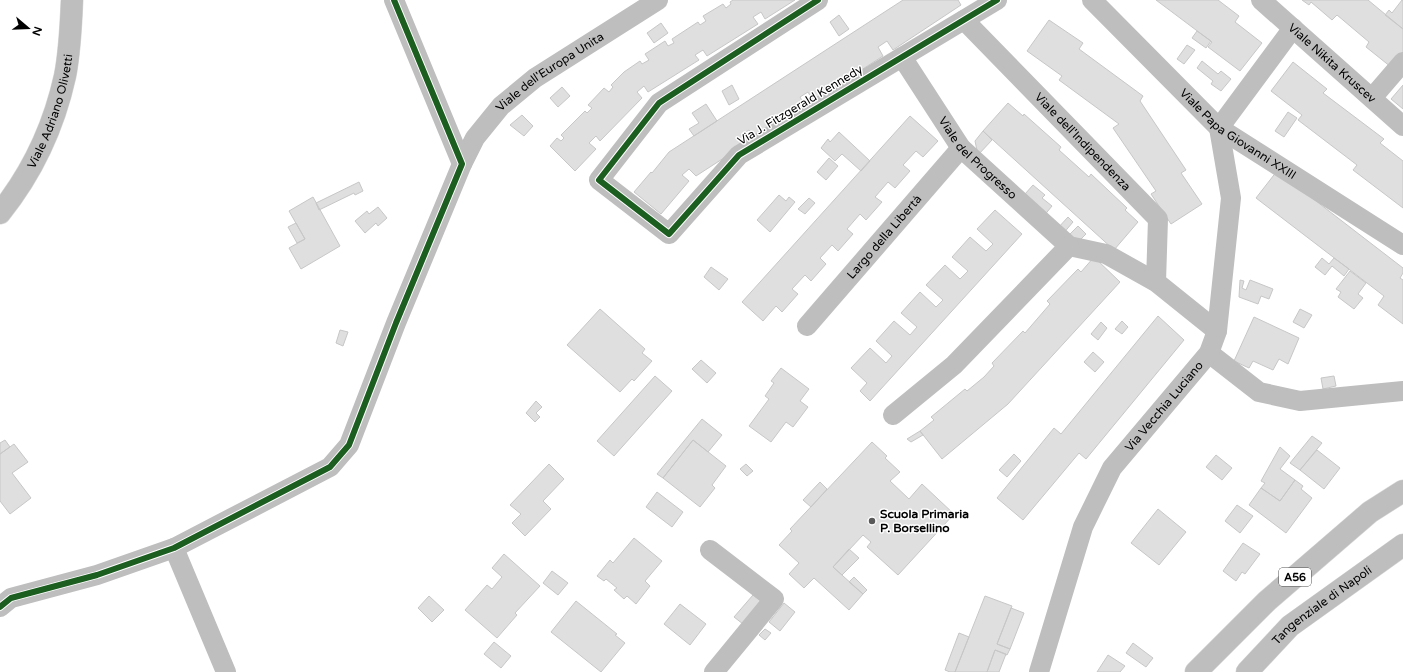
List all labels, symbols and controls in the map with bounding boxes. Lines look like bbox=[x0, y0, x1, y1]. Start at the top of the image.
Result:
north arrow bbox=[8, 8, 48, 48]
street label: Viale Nikita Kruscev bbox=[1285, 20, 1379, 106]
text: N bbox=[29, 25, 45, 37]
street label: Viale dell'Europa Unita bbox=[493, 29, 606, 114]
street label: Viale Adriano Olivetti bbox=[24, 53, 75, 171]
street label: Via J. Fitzgerald Kennedy bbox=[735, 62, 865, 148]
street label: Viale Papa Giovanni XXIII bbox=[1177, 86, 1299, 182]
street label: Viale dell'Indipendenza bbox=[1032, 90, 1133, 194]
street label: Viale del Progresso bbox=[936, 114, 1020, 202]
street label: Largo della Libertà bbox=[844, 192, 924, 282]
street label: Via Vecchia Luciano bbox=[1122, 358, 1206, 454]
place label: Scuola Primaria P. Borsellino bbox=[880, 507, 969, 535]
marker: Scuola Primaria P. Borsellino bbox=[867, 516, 877, 526]
street label: Tangenziale di Napoli bbox=[1269, 563, 1374, 647]
road number: A56 bbox=[1279, 568, 1311, 586]

